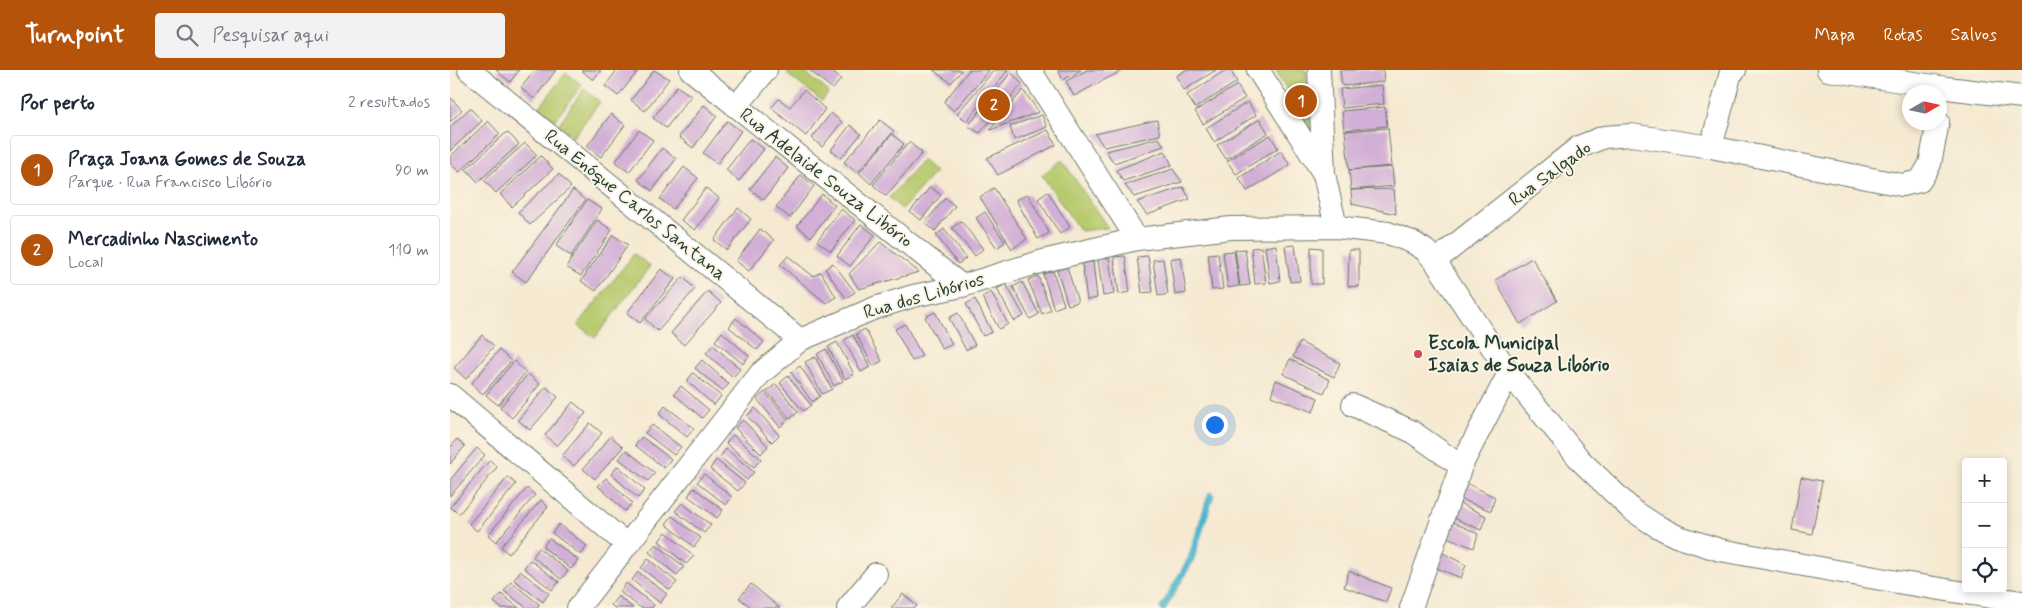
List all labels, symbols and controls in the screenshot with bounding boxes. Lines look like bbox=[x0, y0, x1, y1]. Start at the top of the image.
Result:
search box bbox=[155, 13, 505, 58]
text: Turnpoint bbox=[25, 20, 125, 51]
icon: search bbox=[173, 21, 201, 49]
text: Pesquisar aqui bbox=[213, 23, 329, 48]
text: Mapa bbox=[1814, 23, 1855, 47]
text: Rotas bbox=[1883, 23, 1923, 47]
text: Salvos bbox=[1951, 23, 1997, 47]
pin: 1 bbox=[1285, 82, 1317, 120]
north arrow bbox=[1902, 85, 1947, 130]
pin: 2 bbox=[978, 86, 1010, 124]
text: Por perto bbox=[20, 89, 95, 117]
text: 2 resultados bbox=[348, 92, 430, 113]
street label: Rua Adelaide Souza Libório bbox=[734, 102, 918, 254]
street label: Rua Enóque Carlos Santana bbox=[539, 124, 731, 286]
street label: Rua Salgado bbox=[1504, 135, 1598, 214]
text: Praça Joana Gomes de Souza bbox=[68, 147, 306, 172]
text: 1 bbox=[33, 160, 41, 181]
text: 90 m bbox=[395, 160, 429, 181]
text: Parque · Rua Francisco Libório bbox=[68, 172, 272, 193]
text: Mercadinho Nascimento bbox=[68, 227, 258, 252]
text: 2 bbox=[33, 240, 41, 261]
text: 110 m bbox=[388, 240, 429, 261]
text: Local bbox=[68, 252, 103, 273]
street label: Rua dos Libórios bbox=[861, 267, 987, 325]
place label: Escola Municipal Isaias de Souza Libório bbox=[1428, 331, 1610, 378]
marker: Escola Municipal Isaias de Souza Libório bbox=[1412, 348, 1424, 360]
your location bbox=[1202, 412, 1228, 438]
map controls bbox=[1962, 458, 2007, 593]
button: + bbox=[1962, 458, 2007, 503]
button: − bbox=[1962, 503, 2007, 548]
button: locate bbox=[1962, 548, 2007, 593]

